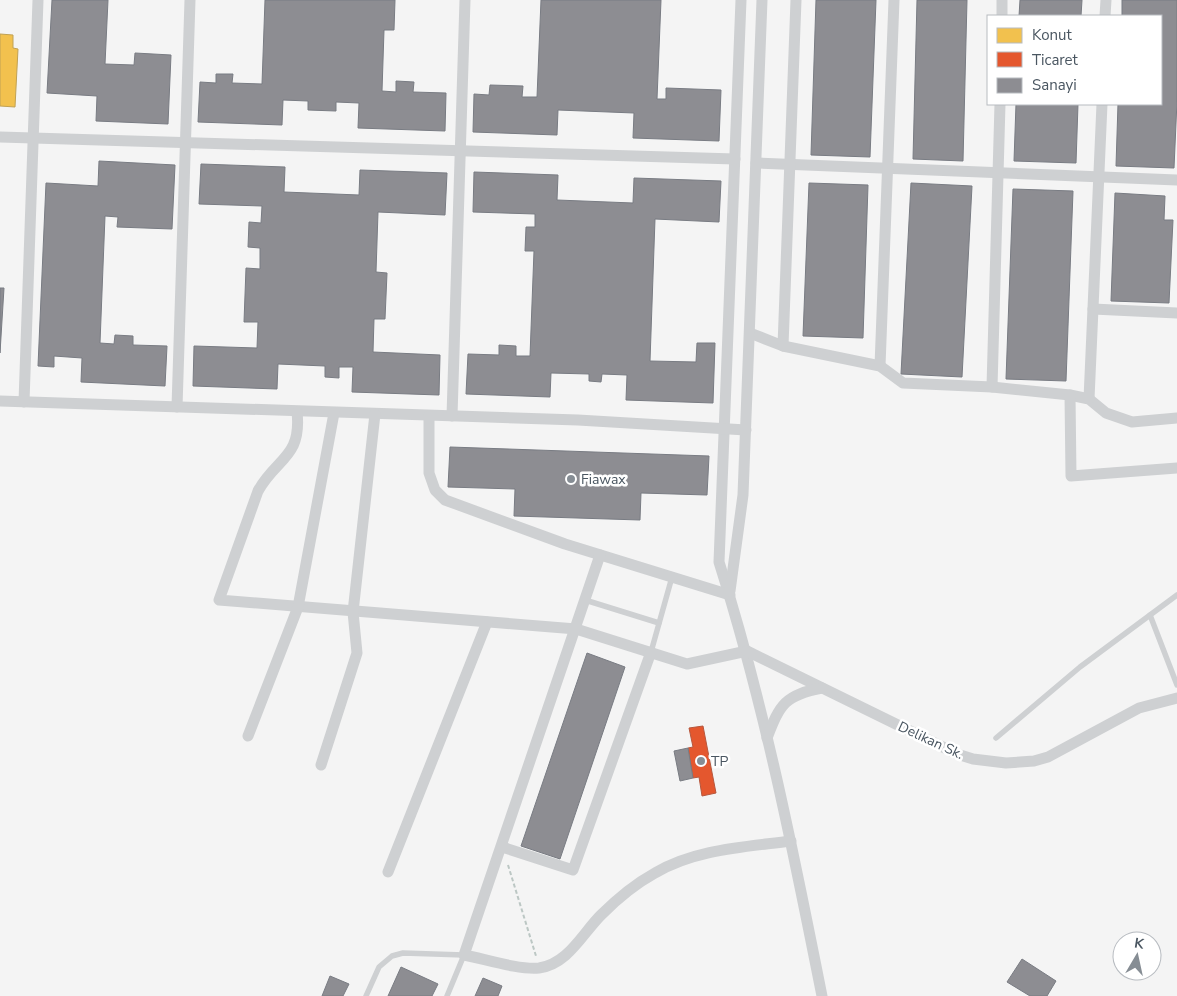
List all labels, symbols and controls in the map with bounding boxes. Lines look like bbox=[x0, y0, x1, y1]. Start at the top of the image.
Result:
legend bbox=[987, 15, 1162, 105]
text: Konut bbox=[1032, 25, 1072, 45]
text: Ticaret bbox=[1032, 50, 1079, 70]
text: Sanayi bbox=[1032, 75, 1077, 95]
place label: Fiawax bbox=[581, 470, 626, 489]
marker: Fiawax bbox=[565, 473, 577, 485]
street label: Delikan Sk. bbox=[895, 717, 967, 764]
place label: TP bbox=[711, 752, 728, 771]
marker: TP bbox=[695, 755, 707, 767]
north arrow bbox=[1112, 931, 1162, 981]
text: K bbox=[1133, 934, 1146, 954]

